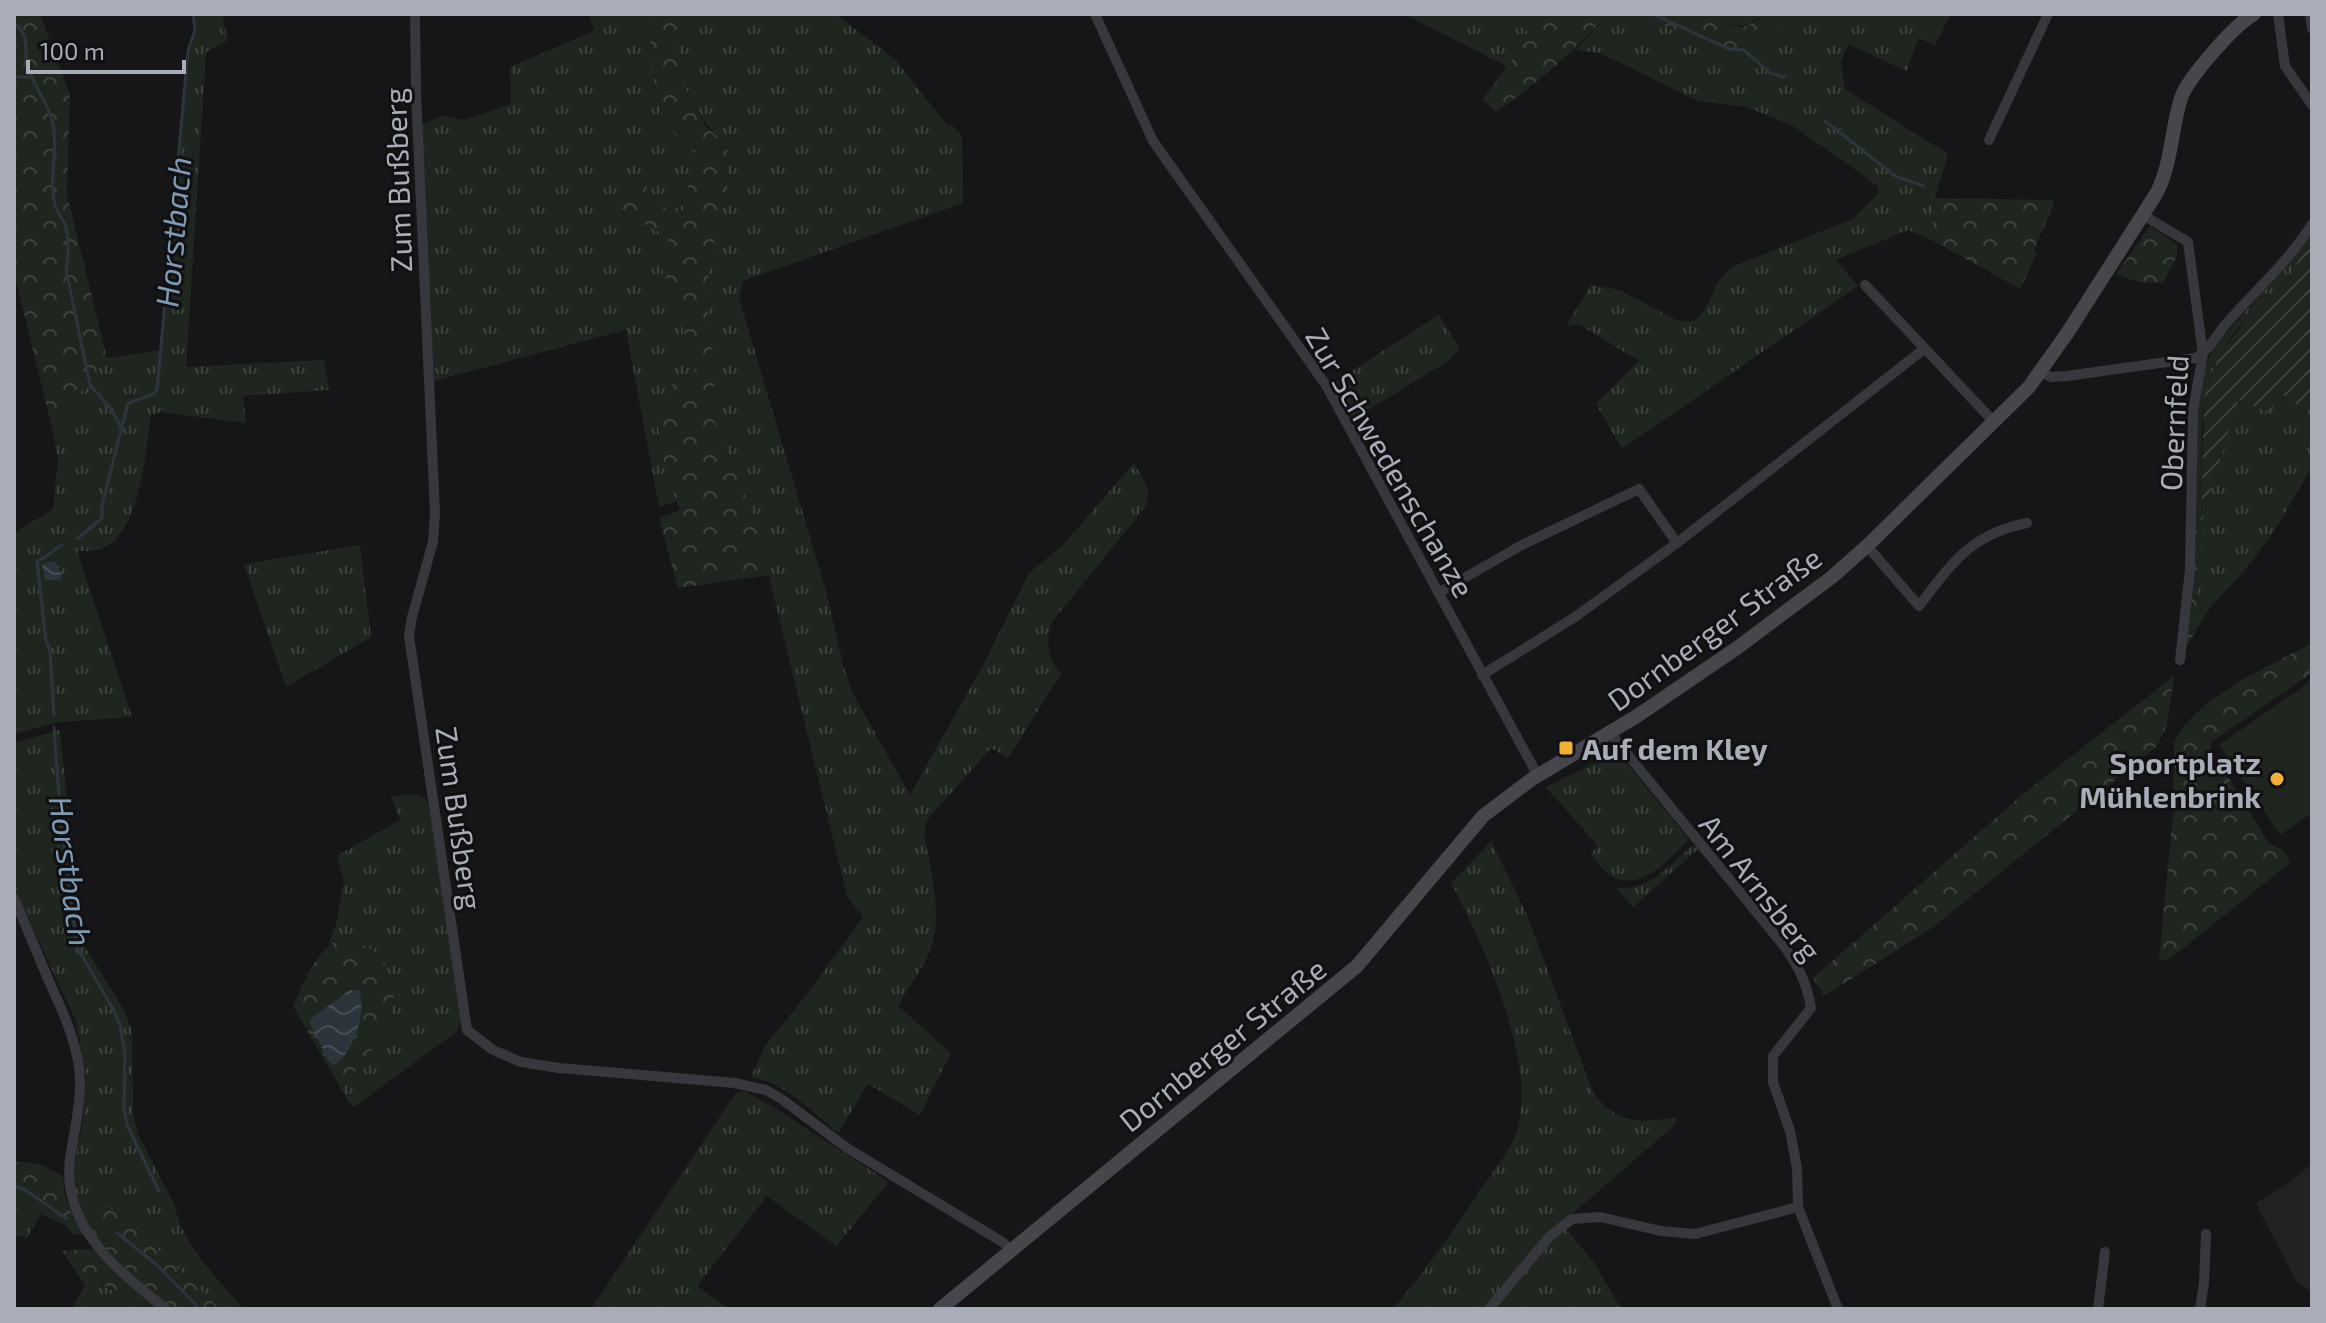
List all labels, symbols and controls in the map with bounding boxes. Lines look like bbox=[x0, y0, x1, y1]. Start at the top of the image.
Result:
scale bar bbox=[28, 24, 184, 74]
text: 100 m bbox=[40, 36, 105, 65]
street label: Zum Bußberg bbox=[376, 87, 418, 273]
water label: Horstbach bbox=[146, 155, 198, 309]
street label: Zur Schwedenschanze bbox=[1299, 321, 1483, 603]
street label: Obernfeld bbox=[2151, 354, 2195, 492]
street label: Dornberger Straße bbox=[1600, 538, 1828, 718]
street label: Zum Bußberg bbox=[429, 724, 491, 912]
place label: Auf dem Kley bbox=[1582, 730, 1768, 767]
marker: Auf dem Kley bbox=[1557, 739, 1575, 757]
place label: Sportplatz Mühlenbrink bbox=[2079, 744, 2261, 814]
marker: Sportplatz Mühlenbrink bbox=[2268, 770, 2286, 788]
water label: Horstbach bbox=[43, 794, 101, 948]
street label: Am Arnsberg bbox=[1693, 807, 1830, 968]
street label: Dornberger Straße bbox=[1111, 950, 1333, 1138]

